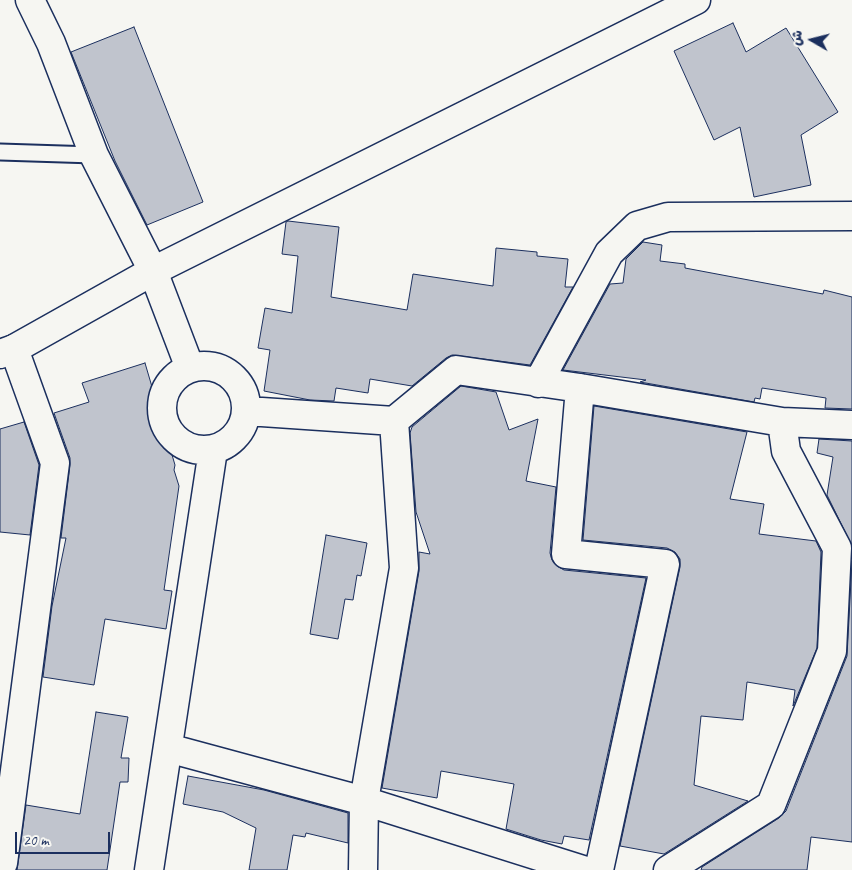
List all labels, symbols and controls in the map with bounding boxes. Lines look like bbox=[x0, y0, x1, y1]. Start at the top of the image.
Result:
north arrow bbox=[787, 15, 837, 65]
text: ش bbox=[787, 29, 806, 47]
scale bar bbox=[18, 822, 112, 854]
text: 20 m bbox=[23, 831, 49, 850]

